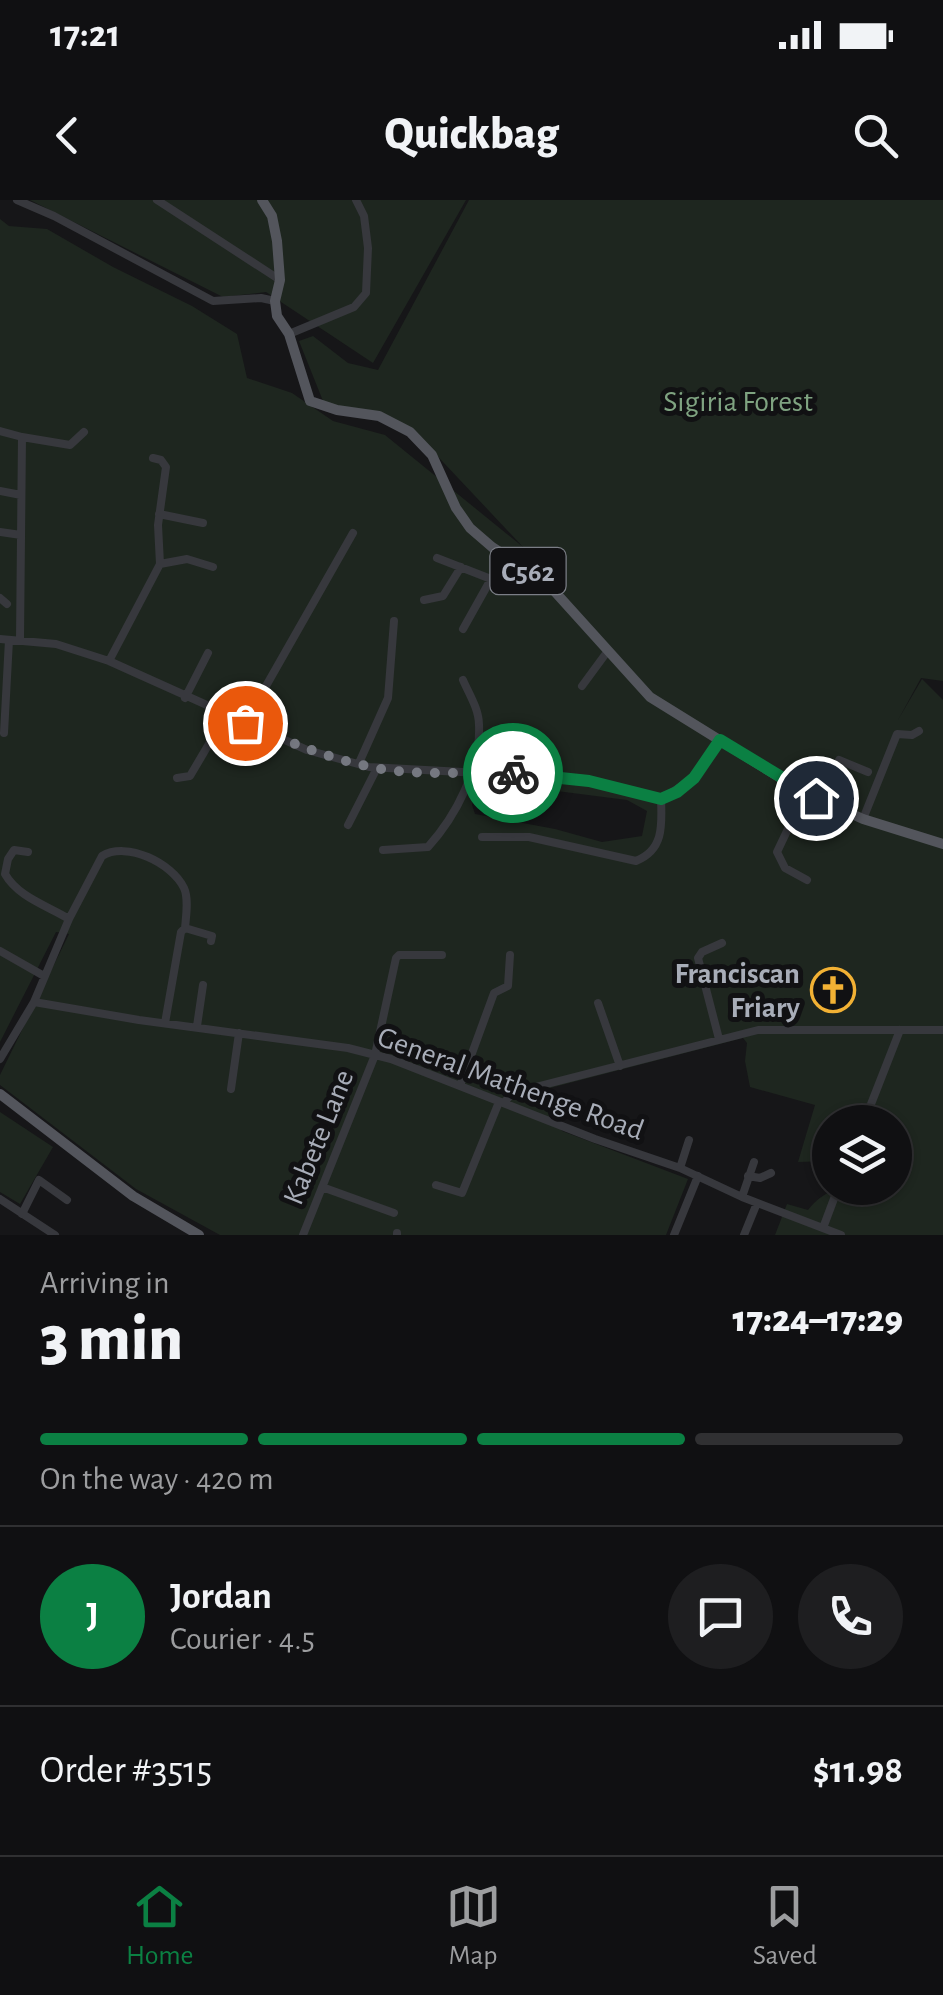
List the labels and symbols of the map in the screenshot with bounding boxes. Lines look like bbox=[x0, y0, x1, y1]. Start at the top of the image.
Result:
park label: Sigiria Forest bbox=[663, 387, 813, 417]
road number: C562 bbox=[490, 548, 566, 594]
pin bbox=[203, 681, 288, 766]
courier bbox=[463, 723, 563, 823]
pin bbox=[774, 756, 859, 841]
place label: Franciscan Friary bbox=[675, 959, 801, 1023]
church icon: Franciscan Friary bbox=[810, 967, 856, 1013]
street label: General Mathenge Road bbox=[374, 1022, 648, 1146]
street label: Kabete Lane bbox=[278, 1066, 360, 1209]

